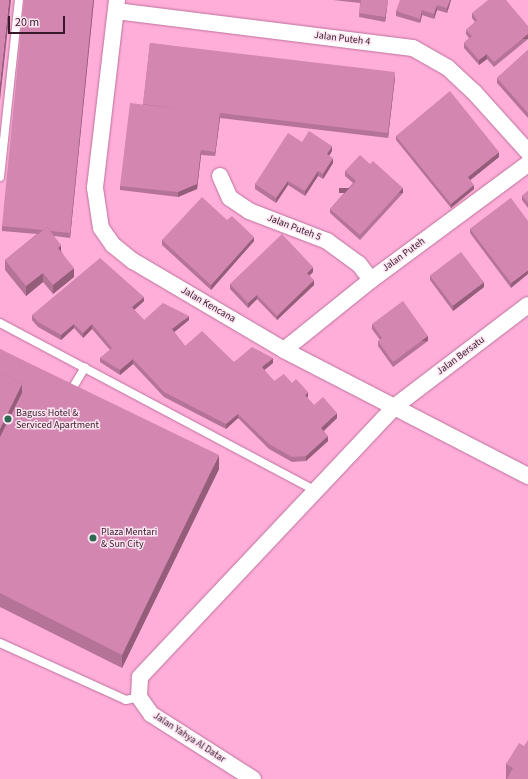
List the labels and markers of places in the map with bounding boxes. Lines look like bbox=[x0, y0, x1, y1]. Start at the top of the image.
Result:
place label: Baguss Hotel & Serviced Apartment bbox=[16, 407, 99, 430]
marker: Baguss Hotel & Serviced Apartment bbox=[3, 414, 13, 424]
place label: Plaza Mentari & Sun City bbox=[101, 526, 157, 550]
marker: Plaza Mentari & Sun City bbox=[88, 533, 98, 543]

